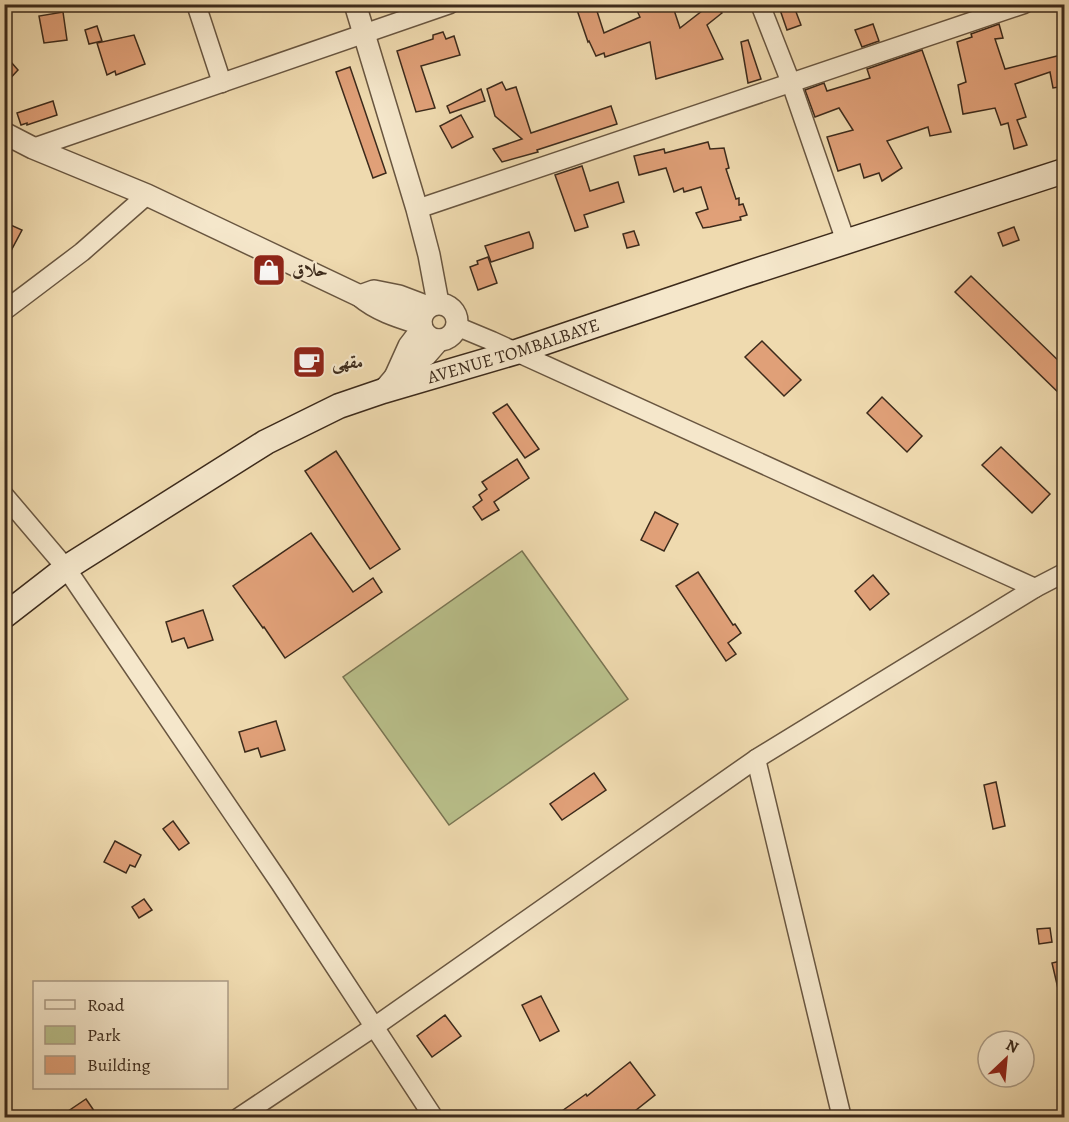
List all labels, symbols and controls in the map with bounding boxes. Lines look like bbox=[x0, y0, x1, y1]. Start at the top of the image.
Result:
shop icon: حلاق bbox=[251, 252, 287, 288]
place label: حلاق bbox=[292, 258, 328, 282]
street label: AVENUE TOMBALBAYE bbox=[424, 313, 603, 390]
cafe icon: مقهى bbox=[291, 344, 327, 380]
place label: مقهى bbox=[332, 350, 363, 374]
legend bbox=[33, 981, 228, 1089]
text: Road bbox=[87, 993, 125, 1017]
text: Park bbox=[87, 1023, 121, 1047]
north arrow bbox=[976, 1029, 1036, 1089]
text: N bbox=[1002, 1034, 1023, 1059]
text: Building bbox=[87, 1053, 151, 1077]

